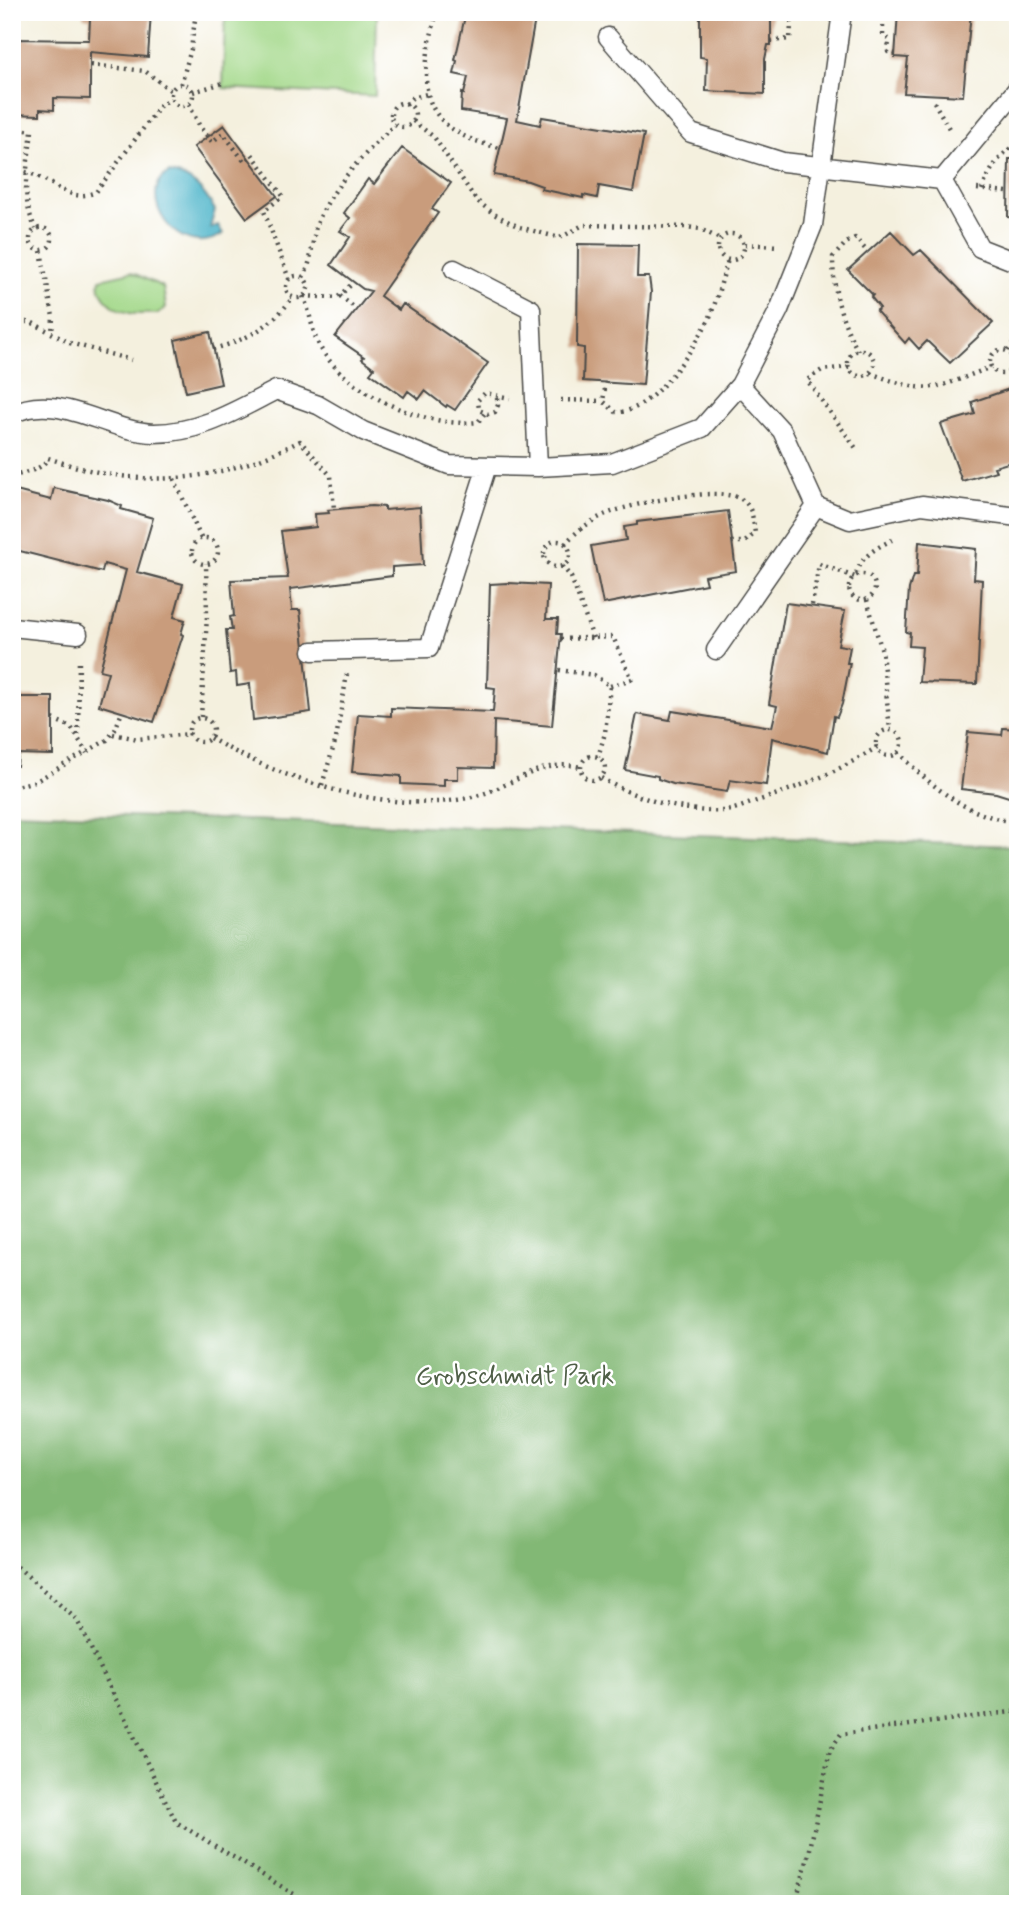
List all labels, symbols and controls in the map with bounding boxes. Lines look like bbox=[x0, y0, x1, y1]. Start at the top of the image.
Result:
park label: Grobschmidt Park bbox=[416, 1360, 614, 1394]

